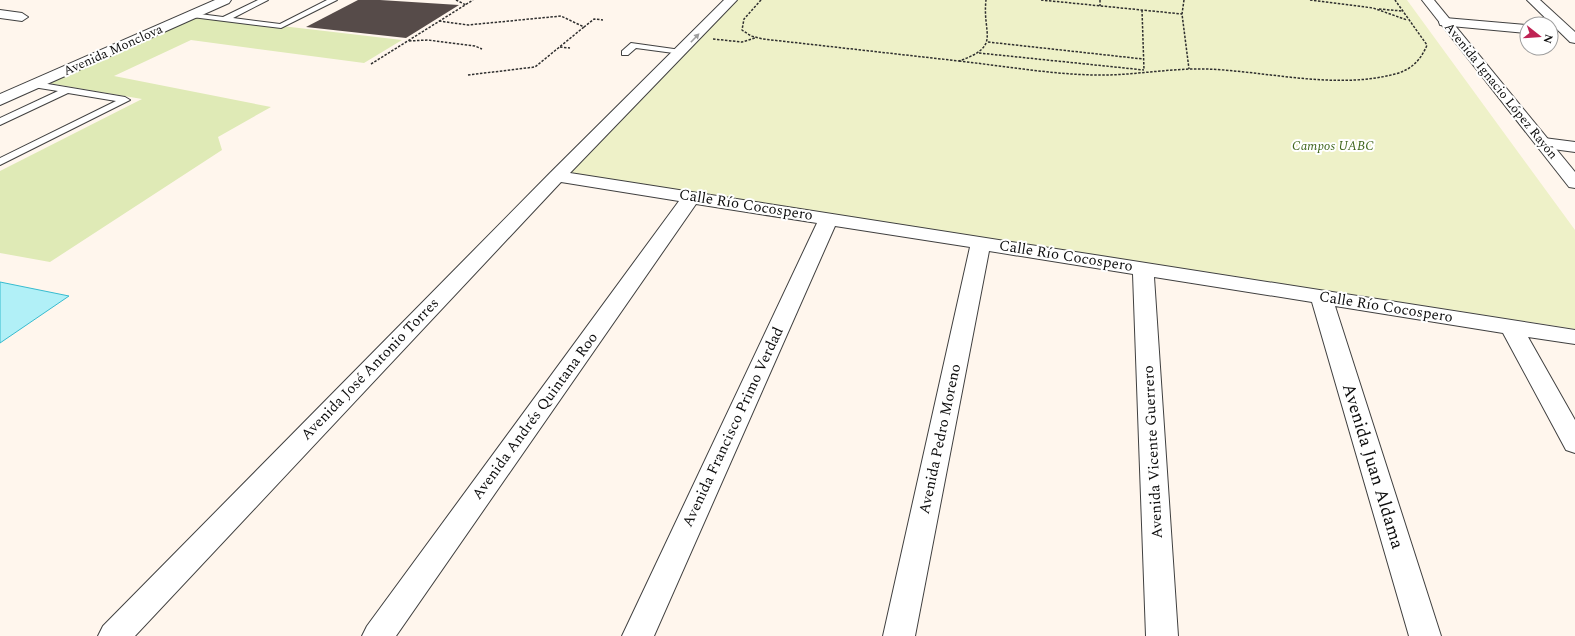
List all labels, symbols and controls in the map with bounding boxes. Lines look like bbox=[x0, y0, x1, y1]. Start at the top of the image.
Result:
north arrow bbox=[1519, 16, 1559, 56]
street label: Avenida Ignacio López Rayón bbox=[1439, 18, 1563, 164]
street label: Avenida Monclova bbox=[60, 19, 166, 81]
text: N bbox=[1539, 32, 1558, 46]
one-way arrow bbox=[691, 33, 700, 43]
park label: Campos UABC bbox=[1292, 136, 1374, 156]
street label: Calle Río Cocospero bbox=[677, 183, 815, 227]
street label: Calle Río Cocospero bbox=[997, 234, 1135, 278]
street label: Calle Río Cocospero bbox=[1317, 285, 1455, 329]
street label: Avenida José Antonio Torres bbox=[295, 292, 445, 446]
street label: Avenida Francisco Primo Verdad bbox=[676, 323, 790, 531]
street label: Avenida Andrés Quintana Roo bbox=[466, 327, 604, 505]
street label: Avenida Pedro Moreno bbox=[913, 362, 967, 516]
street label: Avenida Vicente Guerrero bbox=[1137, 365, 1169, 539]
street label: Avenida Juan Aldama bbox=[1335, 380, 1411, 552]

